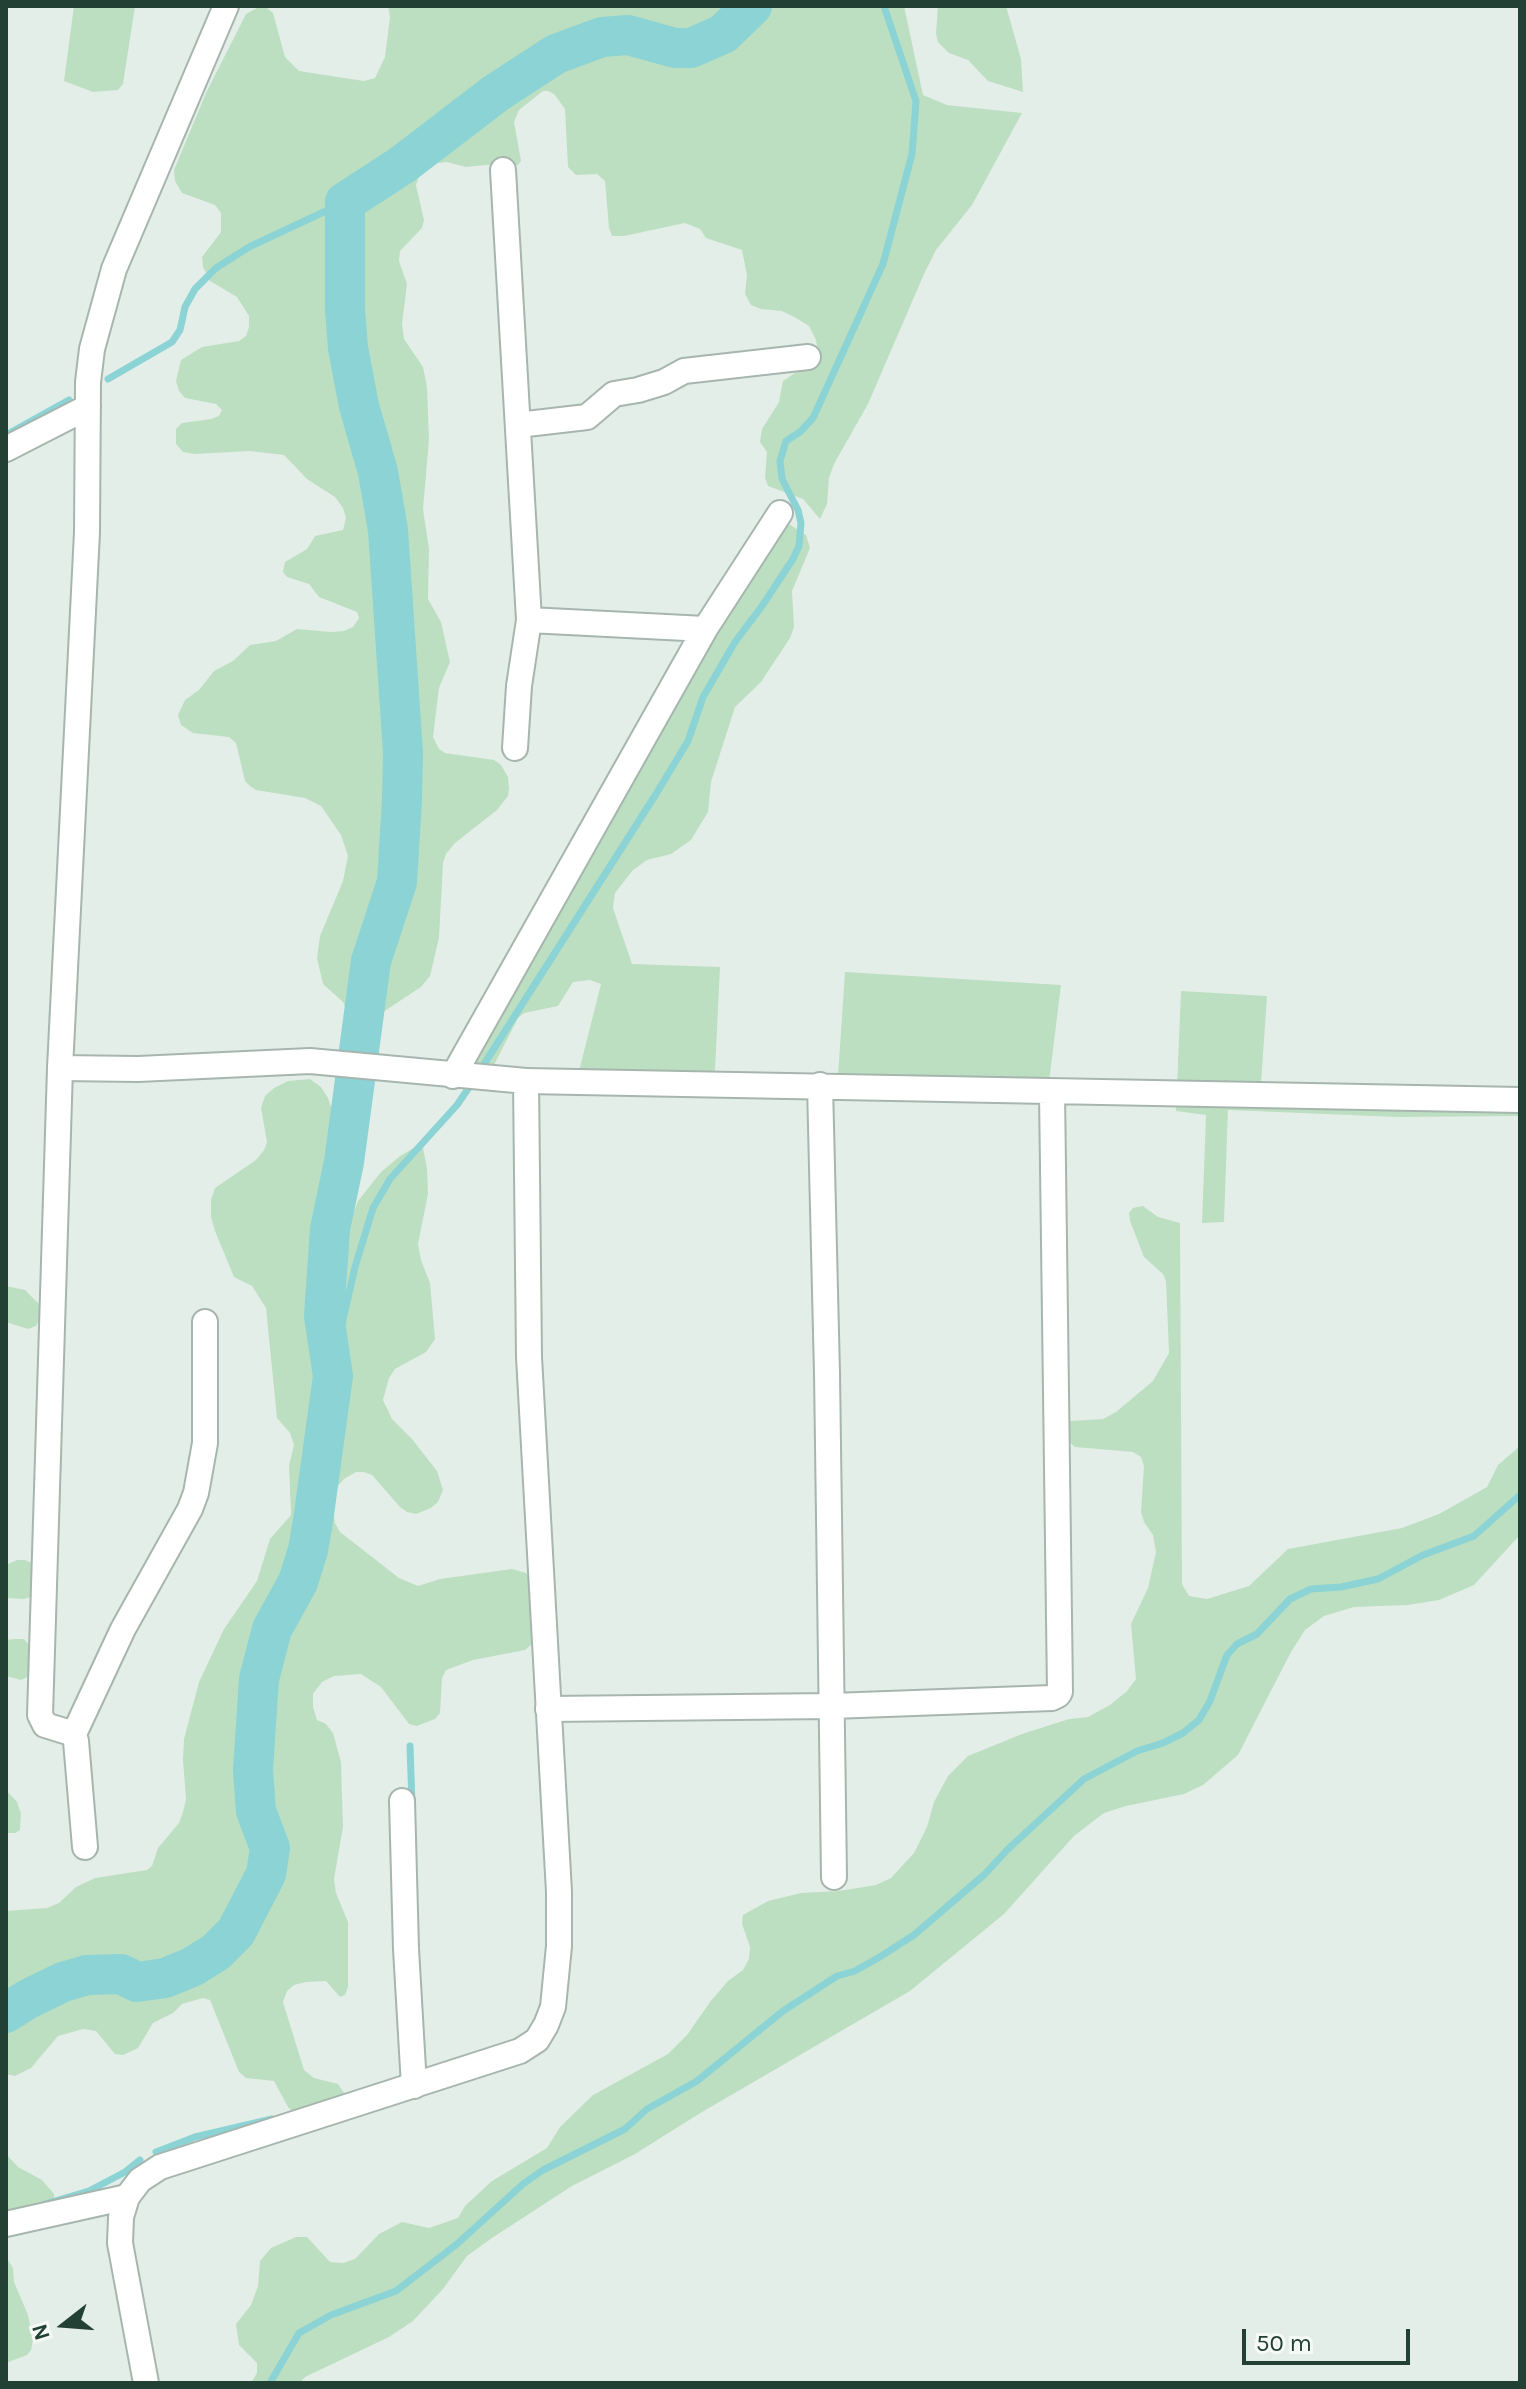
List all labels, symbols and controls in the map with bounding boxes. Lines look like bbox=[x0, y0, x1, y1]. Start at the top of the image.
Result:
north arrow bbox=[24, 2285, 104, 2365]
scale bar bbox=[1246, 2313, 1414, 2363]
text: N bbox=[26, 2321, 56, 2343]
text: 50 m bbox=[1256, 2329, 1312, 2357]

